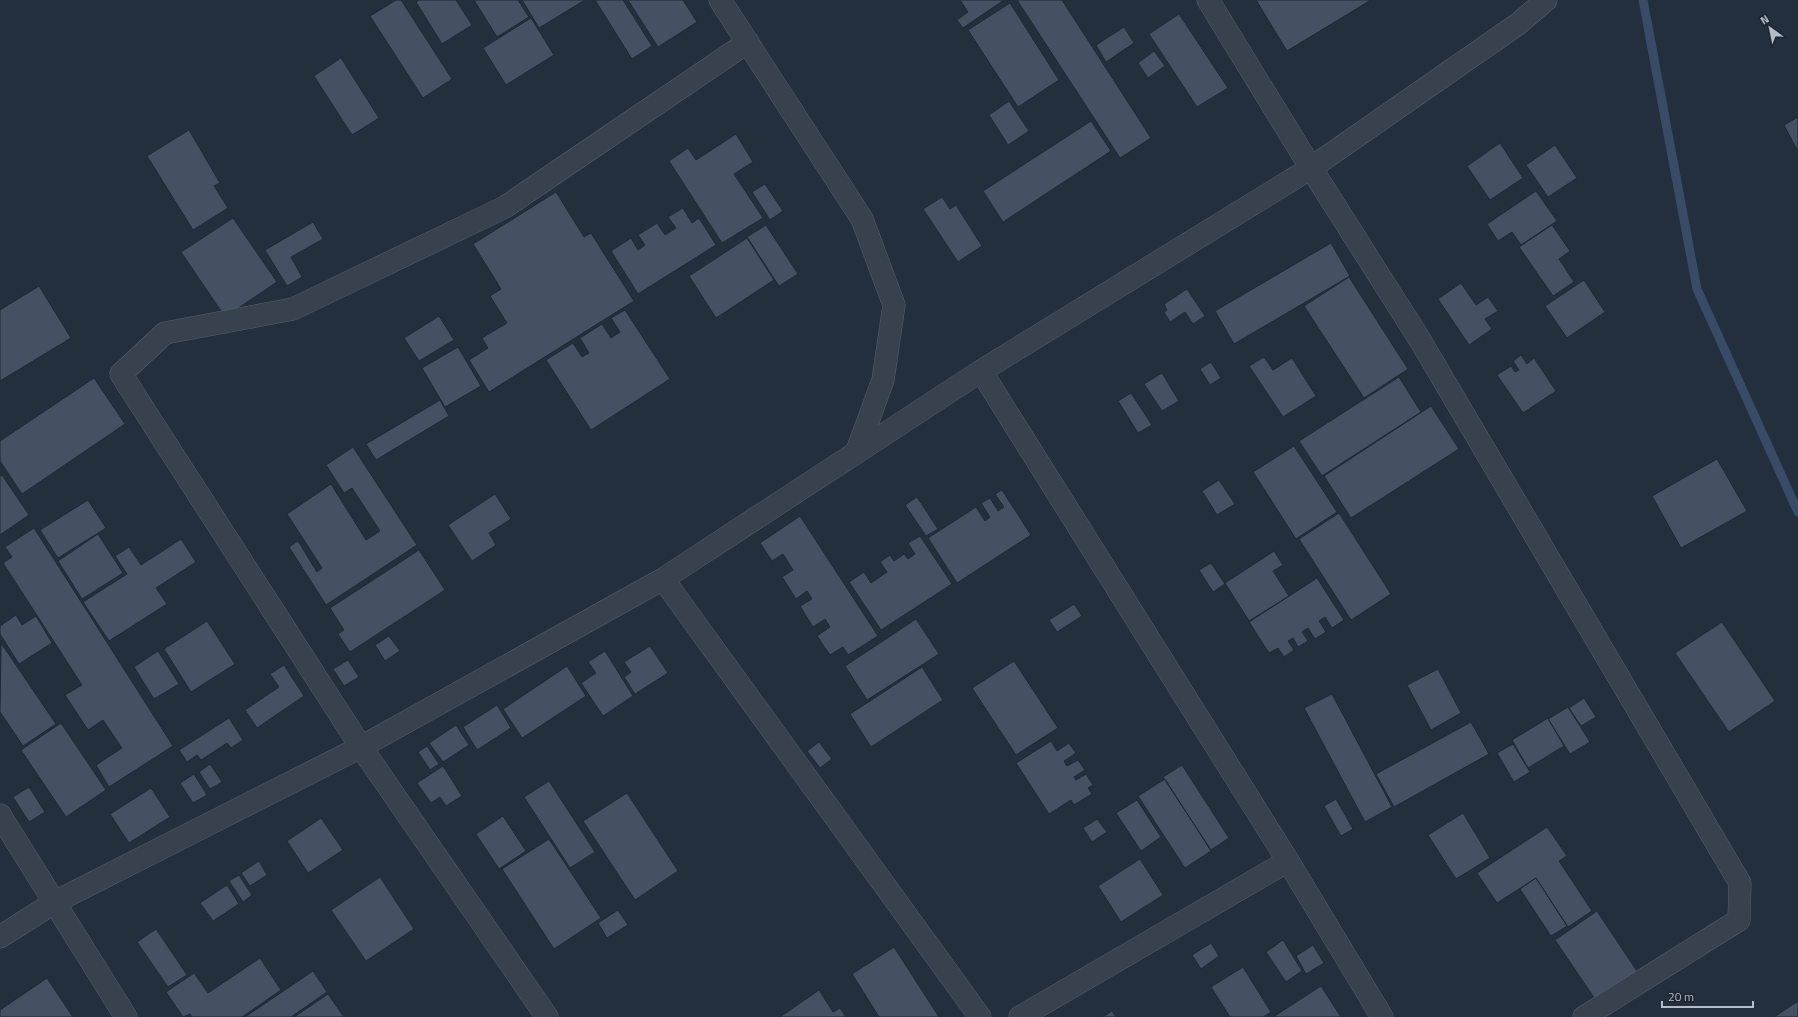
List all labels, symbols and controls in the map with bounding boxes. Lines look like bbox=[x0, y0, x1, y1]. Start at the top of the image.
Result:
north arrow bbox=[1750, 8, 1790, 48]
text: N bbox=[1757, 11, 1772, 28]
scale bar bbox=[1662, 983, 1753, 1009]
text: 20 m bbox=[1668, 987, 1694, 1006]

